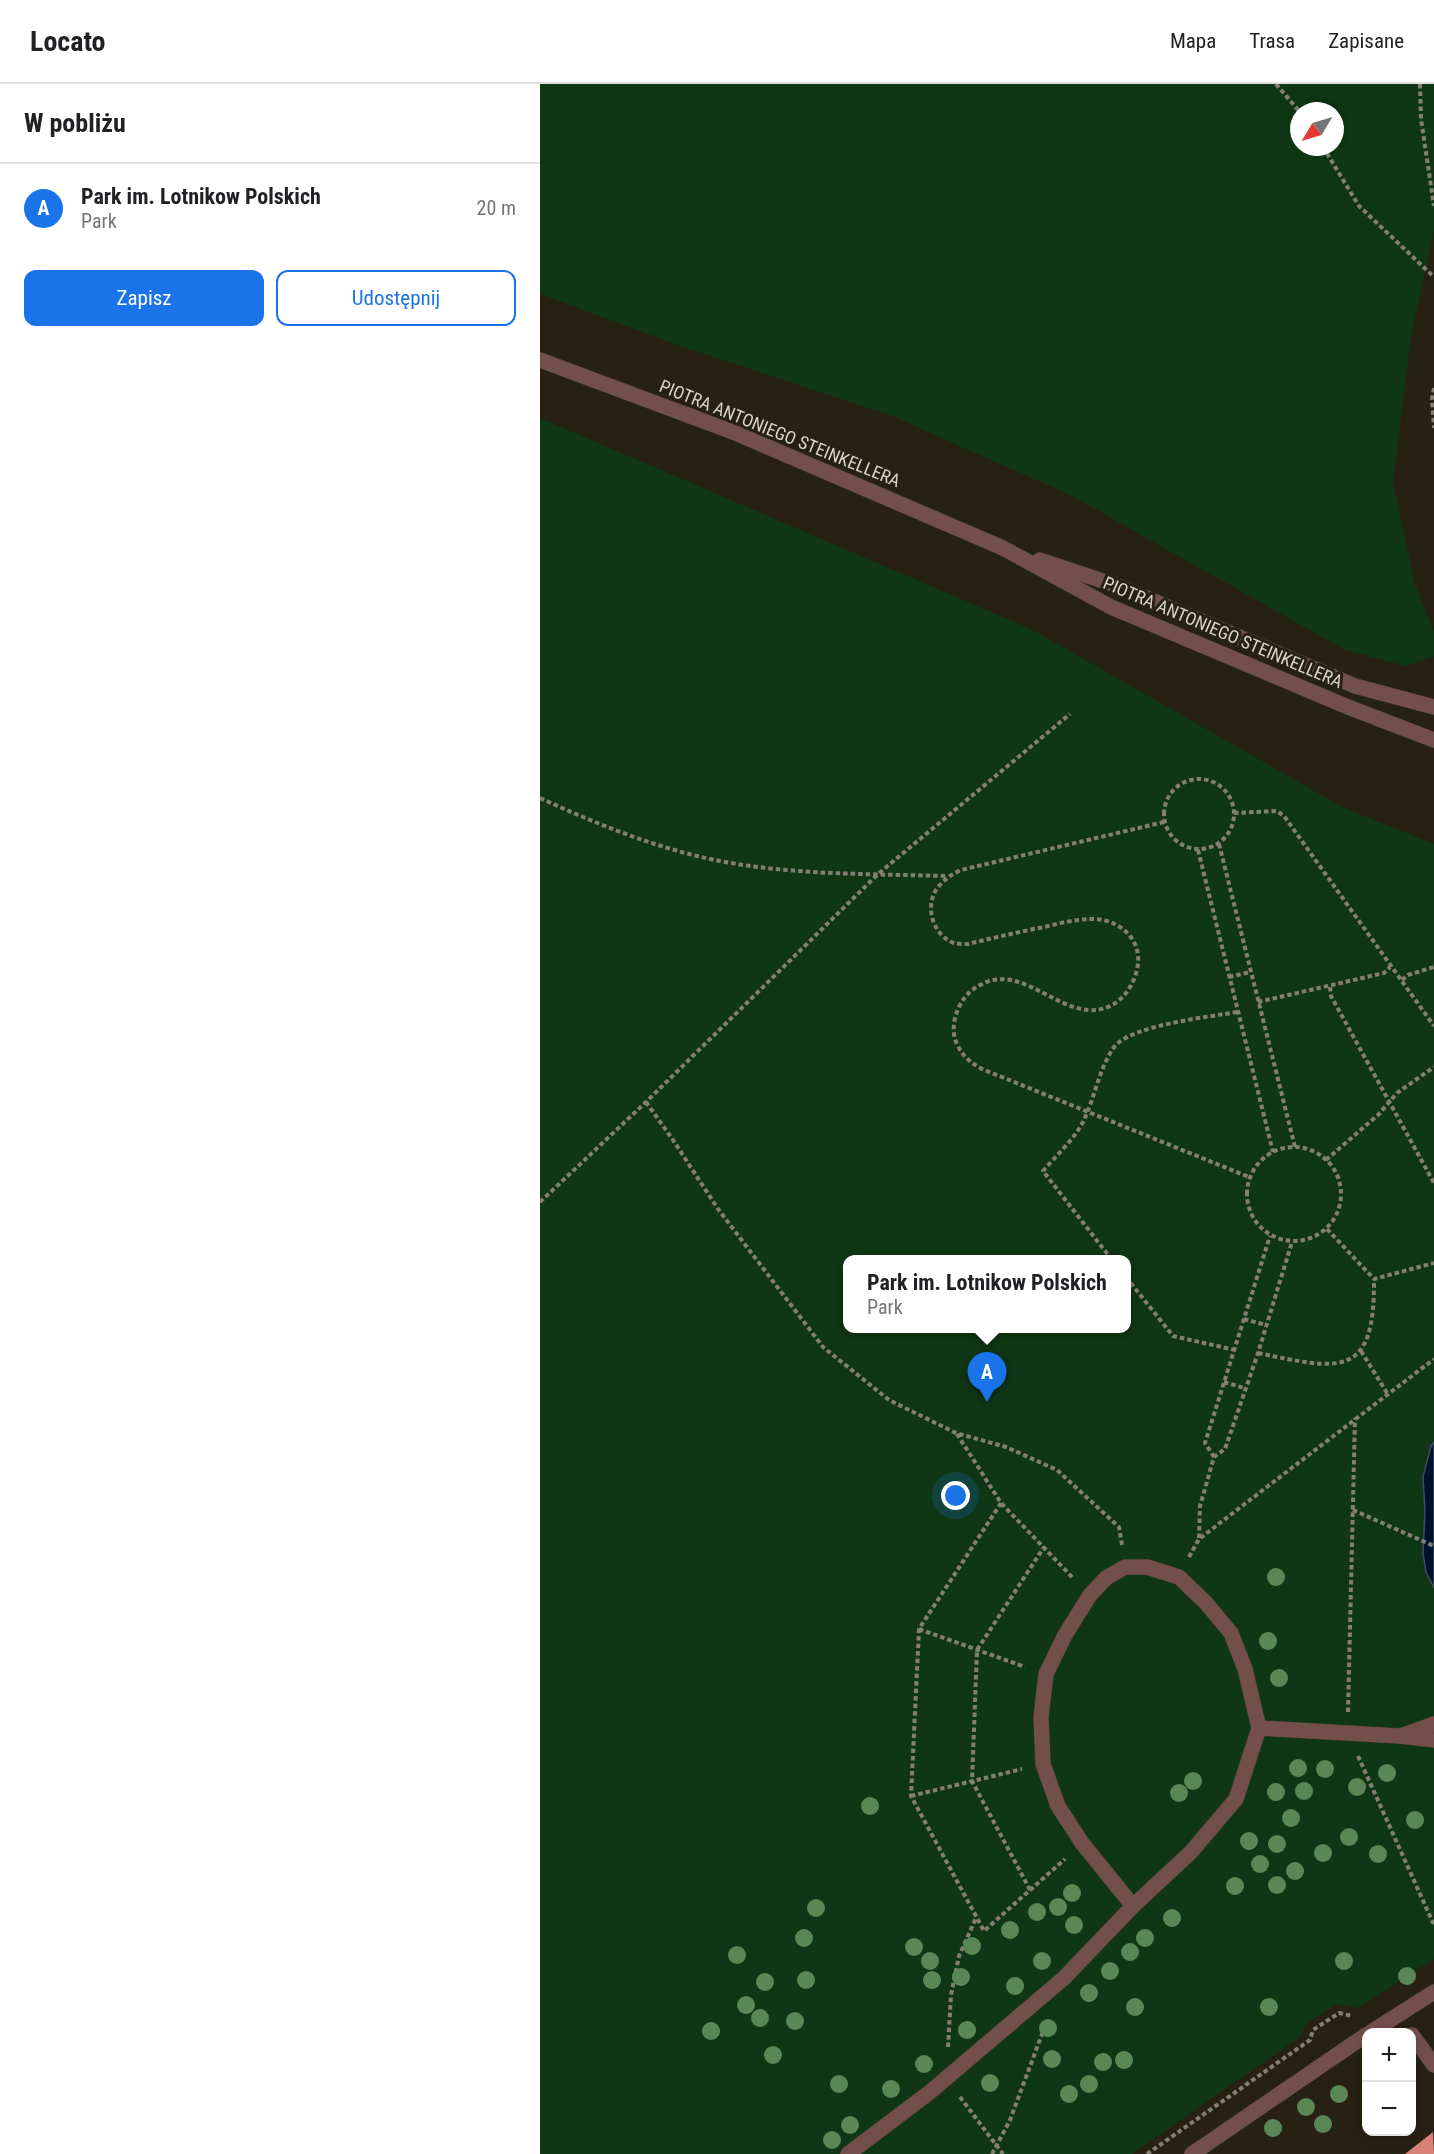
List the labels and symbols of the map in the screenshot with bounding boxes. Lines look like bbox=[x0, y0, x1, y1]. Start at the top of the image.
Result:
north arrow bbox=[1290, 102, 1344, 156]
street label: PIOTRA ANTONIEGO STEINKELLERA bbox=[656, 375, 904, 491]
street label: PIOTRA ANTONIEGO STEINKELLERA bbox=[1100, 572, 1346, 692]
pin: A bbox=[968, 1352, 1006, 1402]
your location bbox=[941, 1481, 970, 1510]

